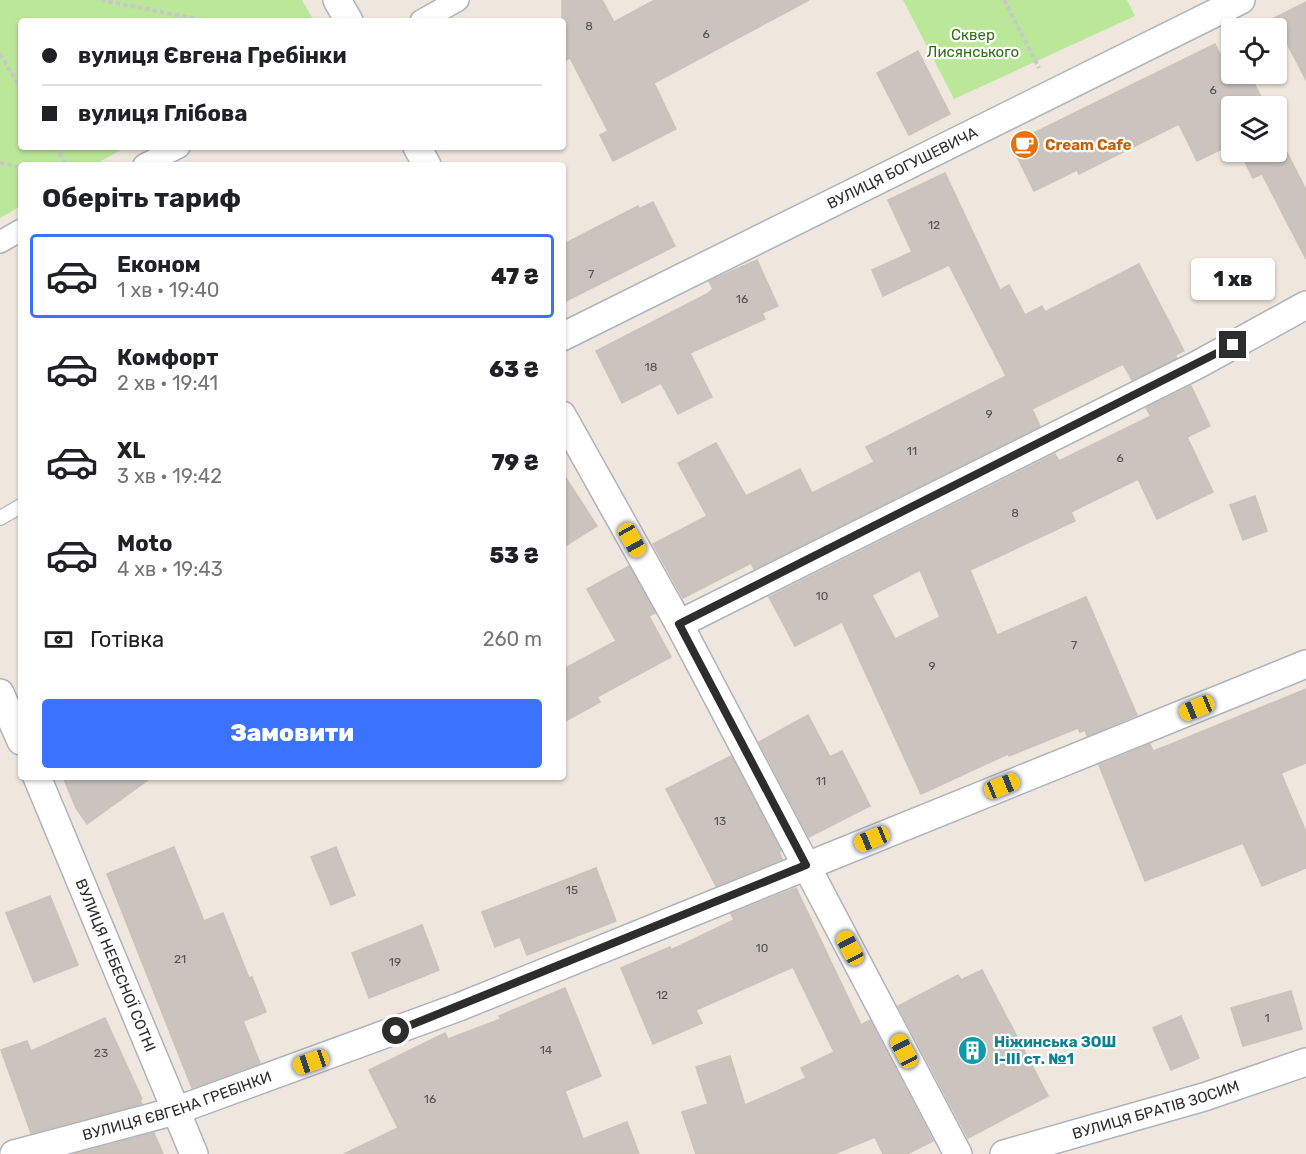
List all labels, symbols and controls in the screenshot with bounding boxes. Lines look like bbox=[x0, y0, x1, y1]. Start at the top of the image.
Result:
map controls bbox=[1221, 18, 1287, 162]
button: locate bbox=[1221, 18, 1287, 84]
house number: 8 bbox=[585, 19, 593, 33]
park label: Сквер Лисянського bbox=[927, 26, 1019, 61]
house number: 6 bbox=[702, 27, 710, 41]
text: вулиця Євгена Гребінки bbox=[78, 42, 346, 69]
house number: 6 bbox=[1209, 83, 1217, 97]
button: layers bbox=[1221, 96, 1287, 162]
text: вулиця Глібова bbox=[78, 100, 247, 127]
street label: ВУЛИЦЯ БОГУШЕВИЧА bbox=[824, 123, 981, 213]
cafe icon: Cream Cafe bbox=[1008, 129, 1040, 161]
place label: Cream Cafe bbox=[1045, 136, 1132, 154]
text: Оберіть тариф bbox=[42, 182, 241, 214]
house number: 12 bbox=[928, 218, 940, 232]
icon: car bbox=[45, 249, 99, 303]
text: Економ bbox=[117, 251, 201, 278]
callout: 1 хв bbox=[1191, 258, 1275, 300]
text: 47 ₴ bbox=[491, 263, 539, 290]
house number: 7 bbox=[588, 267, 594, 281]
text: 1 хв bbox=[1213, 267, 1253, 291]
text: 1 хв · 19:40 bbox=[117, 278, 220, 302]
house number: 16 bbox=[736, 292, 748, 306]
route end bbox=[1219, 331, 1246, 358]
icon: car bbox=[45, 342, 99, 396]
text: Комфорт bbox=[117, 344, 218, 371]
text: 63 ₴ bbox=[489, 356, 539, 383]
house number: 18 bbox=[645, 360, 657, 374]
text: 2 хв · 19:41 bbox=[117, 371, 218, 395]
house number: 9 bbox=[985, 407, 993, 421]
icon: car bbox=[45, 435, 99, 489]
text: XL bbox=[117, 437, 145, 464]
house number: 11 bbox=[907, 444, 917, 458]
text: 79 ₴ bbox=[491, 449, 539, 476]
house number: 6 bbox=[1116, 451, 1124, 465]
text: 3 хв · 19:42 bbox=[117, 464, 222, 488]
house number: 8 bbox=[1011, 506, 1019, 520]
car bbox=[615, 520, 649, 560]
icon: car bbox=[45, 528, 99, 582]
text: Moto bbox=[117, 530, 172, 557]
text: 53 ₴ bbox=[489, 542, 539, 569]
text: 4 хв · 19:43 bbox=[117, 557, 223, 581]
house number: 10 bbox=[816, 589, 828, 603]
icon: cash bbox=[42, 623, 75, 656]
text: Готівка bbox=[90, 626, 164, 653]
text: 260 m bbox=[483, 627, 542, 651]
house number: 7 bbox=[1071, 638, 1077, 652]
house number: 9 bbox=[928, 659, 936, 673]
car bbox=[1177, 693, 1217, 723]
button: Замовити bbox=[42, 699, 542, 768]
car bbox=[982, 771, 1022, 801]
house number: 11 bbox=[816, 774, 826, 788]
house number: 13 bbox=[714, 814, 726, 828]
car bbox=[852, 824, 892, 854]
street label: ВУЛИЦЯ НЕБЕСНОЇ СОТНІ bbox=[71, 876, 159, 1054]
house number: 15 bbox=[566, 883, 578, 897]
car bbox=[834, 928, 866, 968]
house number: 10 bbox=[756, 941, 768, 955]
house number: 21 bbox=[174, 952, 186, 966]
house number: 19 bbox=[389, 955, 401, 969]
house number: 12 bbox=[656, 988, 668, 1002]
house number: 1 bbox=[1264, 1011, 1270, 1025]
route start bbox=[382, 1017, 409, 1044]
car bbox=[888, 1031, 920, 1071]
place label: Ніжинська ЗОШ І-ІІІ ст. №1 bbox=[994, 1033, 1116, 1068]
building icon: Ніжинська ЗОШ І-ІІІ ст. №1 bbox=[957, 1035, 989, 1067]
house number: 14 bbox=[540, 1043, 553, 1057]
house number: 23 bbox=[94, 1046, 108, 1060]
car bbox=[291, 1048, 331, 1076]
street label: ВУЛИЦЯ ЄВГЕНА ГРЕБІНКИ bbox=[80, 1067, 274, 1144]
street label: ВУЛИЦЯ БРАТІВ ЗОСИМ bbox=[1070, 1077, 1242, 1143]
house number: 16 bbox=[424, 1092, 436, 1106]

